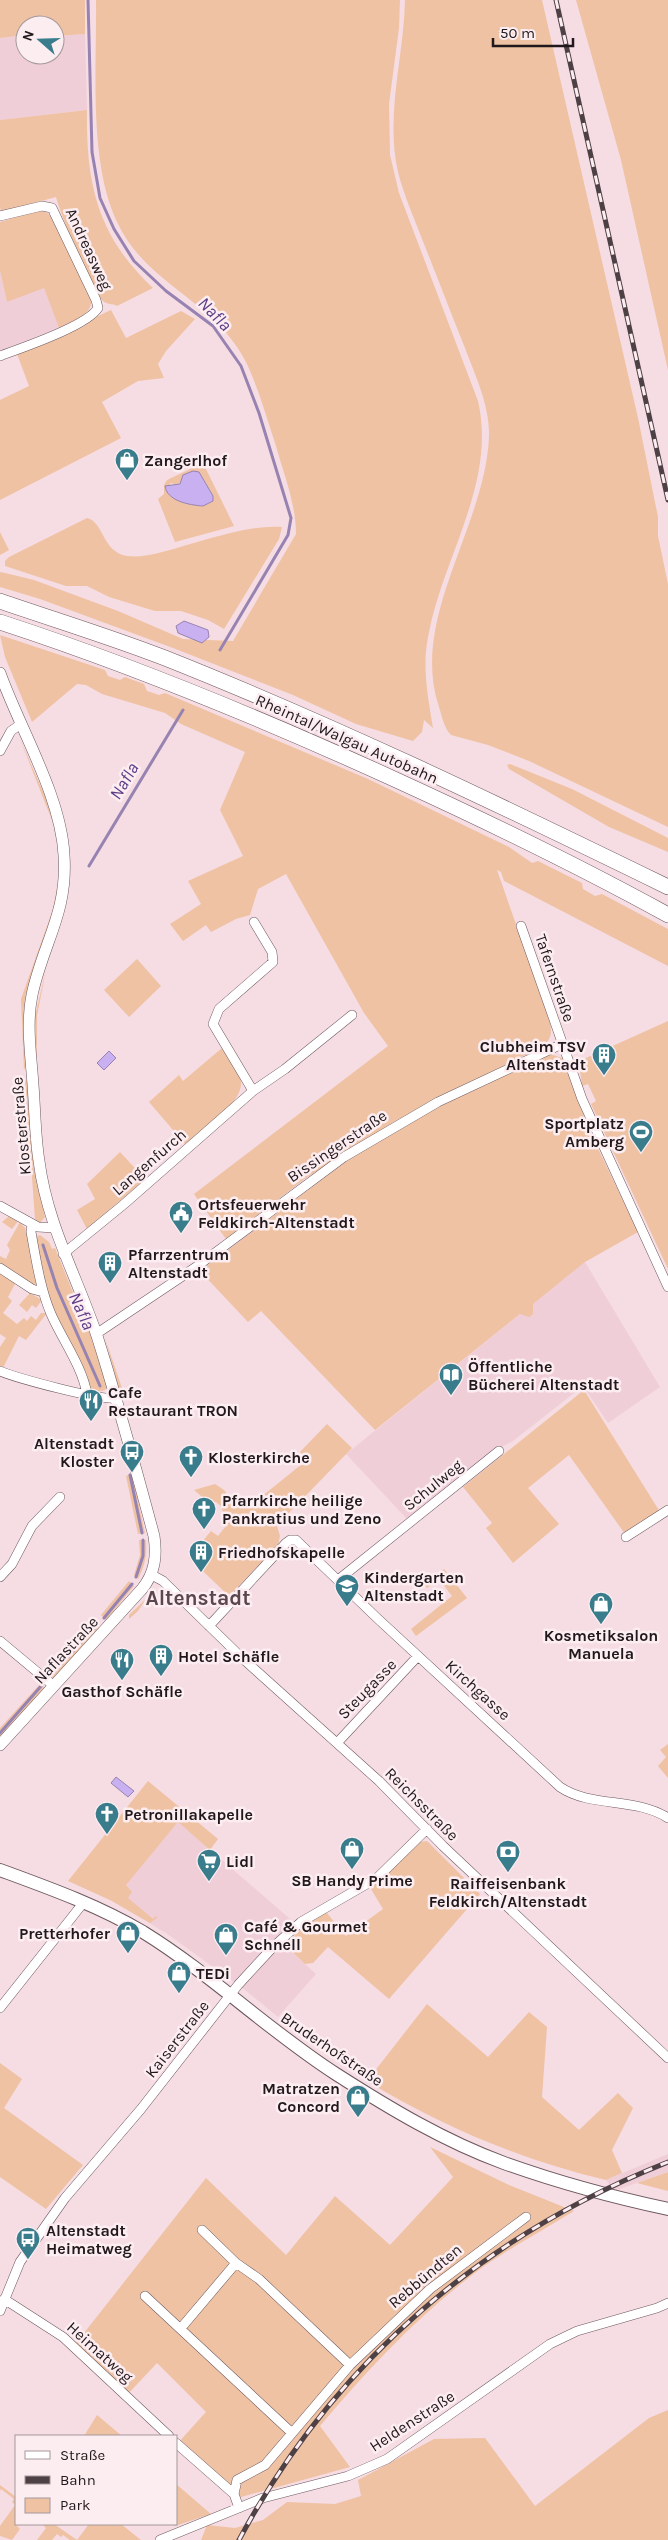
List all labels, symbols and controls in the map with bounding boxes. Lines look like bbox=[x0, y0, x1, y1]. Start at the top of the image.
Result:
north arrow bbox=[15, 15, 65, 65]
scale bar bbox=[493, 15, 573, 47]
text: 50 m bbox=[500, 24, 535, 42]
text: N bbox=[19, 28, 38, 43]
street label: Andreasweg bbox=[62, 205, 116, 293]
water label: Nafla bbox=[193, 292, 237, 336]
shop icon: Zangerlhof bbox=[114, 447, 140, 481]
place label: Zangerlhof bbox=[144, 451, 227, 470]
street label: Rheintal/Walgau Autobahn bbox=[253, 690, 441, 788]
water label: Nafla bbox=[104, 758, 144, 804]
street label: Tafernstraße bbox=[531, 932, 579, 1024]
place label: Clubheim TSV Altenstadt bbox=[480, 1037, 586, 1074]
building icon: Clubheim TSV Altenstadt bbox=[591, 1042, 617, 1076]
street label: Klosterstraße bbox=[7, 1076, 35, 1176]
street label: Bissingerstraße bbox=[284, 1106, 390, 1186]
place label: Sportplatz Amberg bbox=[544, 1114, 624, 1151]
sports icon: Sportplatz Amberg bbox=[628, 1119, 654, 1153]
street label: Langenfurch bbox=[108, 1125, 190, 1199]
place label: Ortsfeuerwehr Feldkirch-Altenstadt bbox=[198, 1195, 355, 1232]
public building icon: Ortsfeuerwehr Feldkirch-Altenstadt bbox=[168, 1200, 194, 1234]
place label: Pfarrzentrum Altenstadt bbox=[128, 1245, 229, 1282]
building icon: Pfarrzentrum Altenstadt bbox=[97, 1250, 123, 1284]
water label: Nafla bbox=[64, 1289, 100, 1333]
place label: Öffentliche Bücherei Altenstadt bbox=[468, 1357, 619, 1394]
library icon: Öffentliche Bücherei Altenstadt bbox=[438, 1362, 464, 1396]
place label: Cafe Restaurant TRON bbox=[108, 1383, 238, 1420]
restaurant icon: Cafe Restaurant TRON bbox=[78, 1388, 104, 1422]
place label: Altenstadt Kloster bbox=[34, 1434, 115, 1471]
bus stop icon: Altenstadt Kloster bbox=[119, 1439, 145, 1473]
church icon: Klosterkirche bbox=[178, 1444, 204, 1478]
place label: Klosterkirche bbox=[208, 1448, 310, 1467]
street label: Schulweg bbox=[400, 1455, 466, 1515]
place label: Pfarrkirche heilige Pankratius und Zeno bbox=[222, 1491, 381, 1528]
church icon: Pfarrkirche heilige Pankratius und Zeno bbox=[191, 1496, 217, 1530]
building icon: Friedhofskapelle bbox=[188, 1539, 214, 1573]
place label: Friedhofskapelle bbox=[218, 1543, 345, 1562]
place label: Kindergarten Altenstadt bbox=[364, 1568, 464, 1605]
school or university icon: Kindergarten Altenstadt bbox=[334, 1573, 360, 1607]
district label: Altenstadt bbox=[146, 1586, 250, 1610]
shop icon: Kosmetiksalon Manuela bbox=[588, 1591, 614, 1625]
street label: Naflastraße bbox=[30, 1612, 102, 1688]
place label: Kosmetiksalon Manuela bbox=[544, 1626, 658, 1663]
building icon: Hotel Schäfle bbox=[148, 1643, 174, 1677]
restaurant icon: Gasthof Schäfle bbox=[109, 1647, 135, 1681]
place label: Hotel Schäfle bbox=[178, 1647, 279, 1666]
street label: Steugasse bbox=[334, 1655, 400, 1723]
street label: Kirchgasse bbox=[442, 1656, 514, 1724]
place label: Gasthof Schäfle bbox=[61, 1682, 183, 1701]
street label: Reichsstraße bbox=[381, 1763, 463, 1845]
church icon: Petronillakapelle bbox=[94, 1801, 120, 1835]
place label: Petronillakapelle bbox=[124, 1805, 253, 1824]
shop icon: SB Handy Prime bbox=[339, 1836, 365, 1870]
bank icon: Raiffeisenbank Feldkirch/Altenstadt bbox=[495, 1839, 521, 1873]
supermarket icon: Lidl bbox=[196, 1848, 222, 1882]
place label: Lidl bbox=[226, 1852, 254, 1871]
place label: SB Handy Prime bbox=[291, 1871, 413, 1890]
place label: Raiffeisenbank Feldkirch/Altenstadt bbox=[429, 1874, 587, 1911]
place label: Café & Gourmet Schnell bbox=[244, 1917, 368, 1954]
shop icon: Pretterhofer bbox=[115, 1920, 141, 1954]
shop icon: Café & Gourmet Schnell bbox=[213, 1922, 239, 1956]
place label: Pretterhofer bbox=[19, 1924, 111, 1943]
shop icon: TEDi bbox=[166, 1960, 192, 1994]
place label: TEDi bbox=[196, 1964, 230, 1983]
street label: Kaiserstraße bbox=[141, 1997, 213, 2081]
street label: Bruderhofstraße bbox=[277, 2008, 387, 2090]
place label: Matratzen Concord bbox=[262, 2079, 340, 2116]
shop icon: Matratzen Concord bbox=[345, 2084, 371, 2118]
place label: Altenstadt Heimatweg bbox=[46, 2221, 132, 2258]
bus stop icon: Altenstadt Heimatweg bbox=[15, 2226, 41, 2260]
street label: Rebbündten bbox=[385, 2240, 465, 2312]
street label: Heimatweg bbox=[63, 2317, 137, 2387]
street label: Heldenstraße bbox=[366, 2386, 458, 2456]
legend bbox=[15, 2435, 178, 2525]
text: Straße bbox=[60, 2446, 105, 2464]
text: Bahn bbox=[60, 2471, 96, 2489]
text: Park bbox=[60, 2496, 90, 2514]

